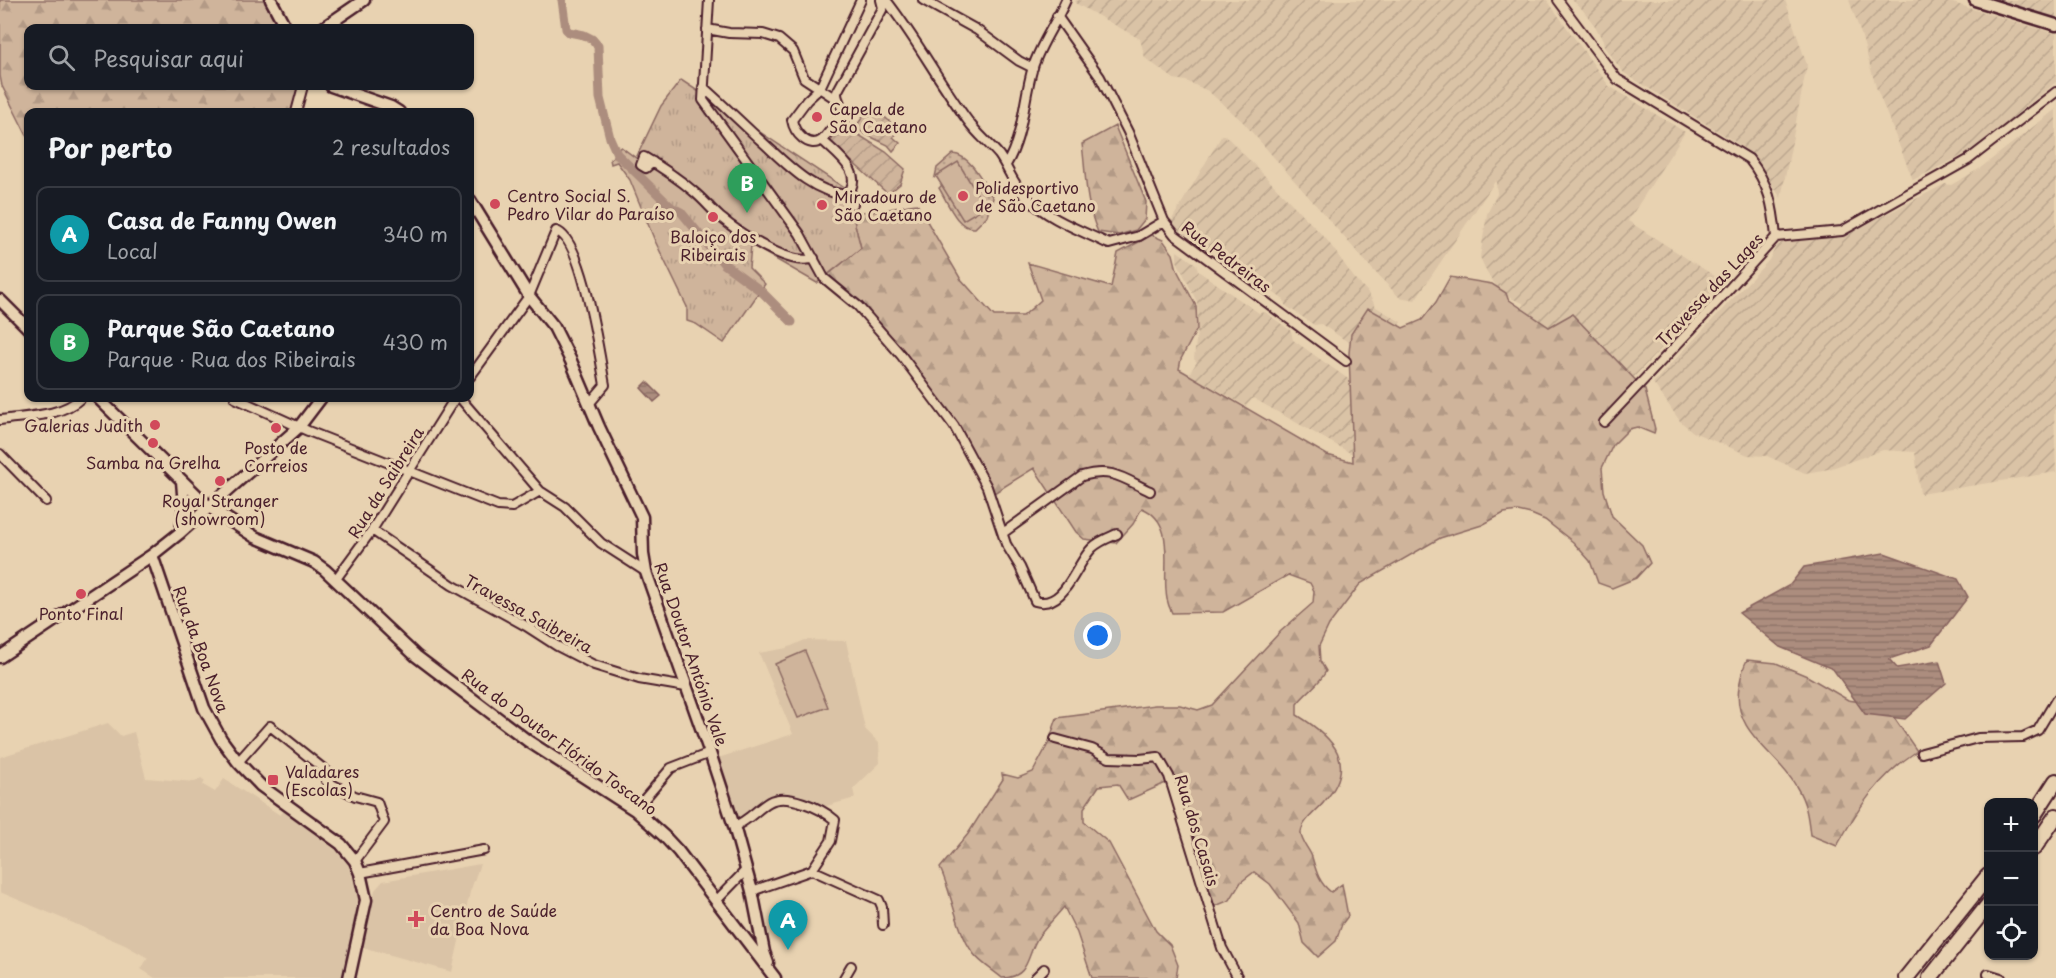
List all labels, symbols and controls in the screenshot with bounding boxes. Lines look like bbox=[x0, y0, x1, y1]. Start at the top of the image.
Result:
search box bbox=[24, 24, 474, 90]
icon: search bbox=[45, 41, 78, 74]
text: Pesquisar aqui bbox=[93, 41, 244, 74]
place label: Capela de São Caetano bbox=[829, 96, 927, 138]
marker: Capela de São Caetano bbox=[810, 110, 824, 124]
text: Por perto bbox=[48, 128, 172, 167]
text: 2 resultados bbox=[332, 132, 450, 162]
pin: B bbox=[728, 164, 766, 213]
place label: Polidesportivo de São Caetano bbox=[975, 175, 1096, 217]
place label: Centro Social S. Pedro Vilar do Paraíso bbox=[507, 183, 675, 225]
place label: Miradouro de São Caetano bbox=[834, 184, 937, 226]
marker: Polidesportivo de São Caetano bbox=[956, 189, 970, 203]
marker: Centro Social S. Pedro Vilar do Paraíso bbox=[488, 197, 502, 211]
marker: Miradouro de São Caetano bbox=[815, 198, 829, 212]
text: Casa de Fanny Owen bbox=[107, 203, 337, 236]
marker: Baloiço dos Ribeirais bbox=[706, 210, 720, 224]
street label: Rua Pedreiras bbox=[1177, 214, 1277, 298]
text: A bbox=[62, 219, 77, 249]
text: 340 m bbox=[383, 219, 448, 249]
place label: Baloiço dos Ribeirais bbox=[670, 224, 756, 266]
street label: Travessa das Lages bbox=[1650, 227, 1768, 351]
text: Local bbox=[107, 236, 158, 266]
text: Parque São Caetano bbox=[107, 311, 335, 344]
text: B bbox=[63, 327, 76, 357]
text: 430 m bbox=[383, 327, 448, 357]
text: Parque · Rua dos Ribeirais bbox=[107, 344, 356, 374]
place label: Galerias Judith bbox=[24, 413, 143, 437]
marker: Galerias Judith bbox=[148, 418, 162, 432]
marker: Posto de Correios bbox=[269, 421, 283, 435]
street label: Rua da Saibreira bbox=[341, 422, 429, 542]
place label: Posto de Correios bbox=[244, 435, 308, 477]
marker: Samba na Grelha bbox=[146, 436, 160, 450]
place label: Samba na Grelha bbox=[86, 450, 220, 474]
marker: Royal Stranger (showroom) bbox=[213, 474, 227, 488]
place label: Royal Stranger (showroom) bbox=[162, 488, 279, 530]
street label: Rua Doutor António Vale bbox=[649, 559, 735, 749]
street label: Travessa Saibreira bbox=[461, 568, 597, 658]
street label: Rua da Boa Nova bbox=[168, 582, 236, 716]
marker: Ponto Final bbox=[74, 587, 88, 601]
place label: Ponto Final bbox=[39, 601, 123, 625]
your location bbox=[1083, 621, 1112, 650]
street label: Rua do Doutor Flórido Toscano bbox=[457, 662, 663, 820]
place label: Valadares (Escolas) bbox=[285, 759, 359, 801]
street label: Rua dos Casais bbox=[1170, 771, 1226, 889]
marker: Valadares (Escolas) bbox=[266, 773, 280, 787]
map controls bbox=[1984, 798, 2038, 960]
button: + bbox=[1984, 798, 2038, 852]
button: − bbox=[1984, 852, 2038, 906]
place label: Centro de Saúde da Boa Nova bbox=[430, 898, 557, 940]
pin: A bbox=[768, 900, 808, 950]
button: locate bbox=[1984, 906, 2038, 960]
marker: Centro de Saúde da Boa Nova bbox=[407, 910, 425, 928]

